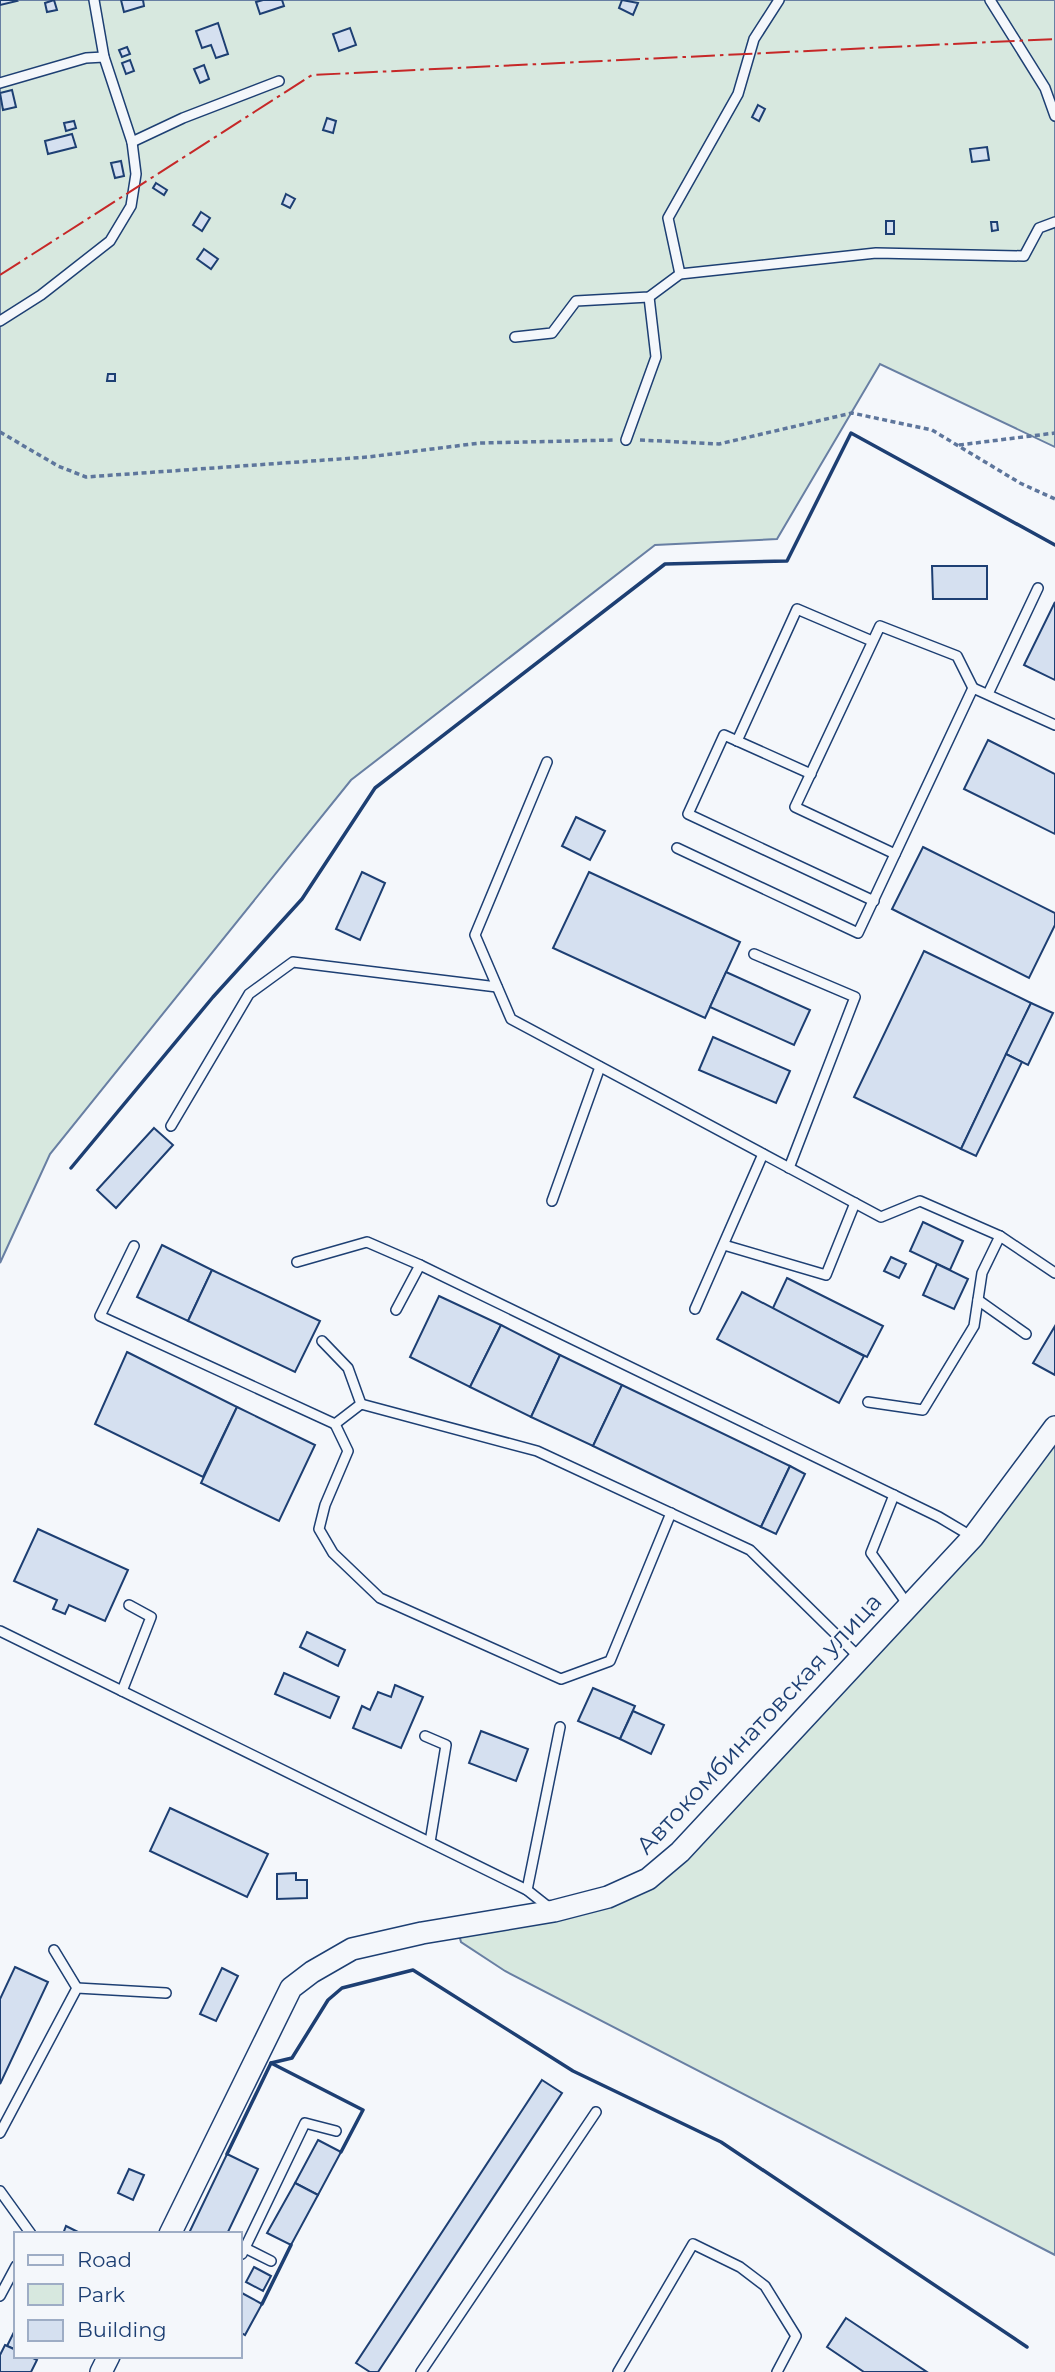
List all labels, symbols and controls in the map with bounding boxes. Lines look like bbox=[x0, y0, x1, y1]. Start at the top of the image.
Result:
street label: Автокомбинатовская улица bbox=[630, 1587, 887, 1860]
legend bbox=[14, 2232, 242, 2358]
text: Road bbox=[77, 2247, 132, 2272]
text: Park bbox=[77, 2282, 125, 2307]
text: Building bbox=[77, 2317, 167, 2342]

